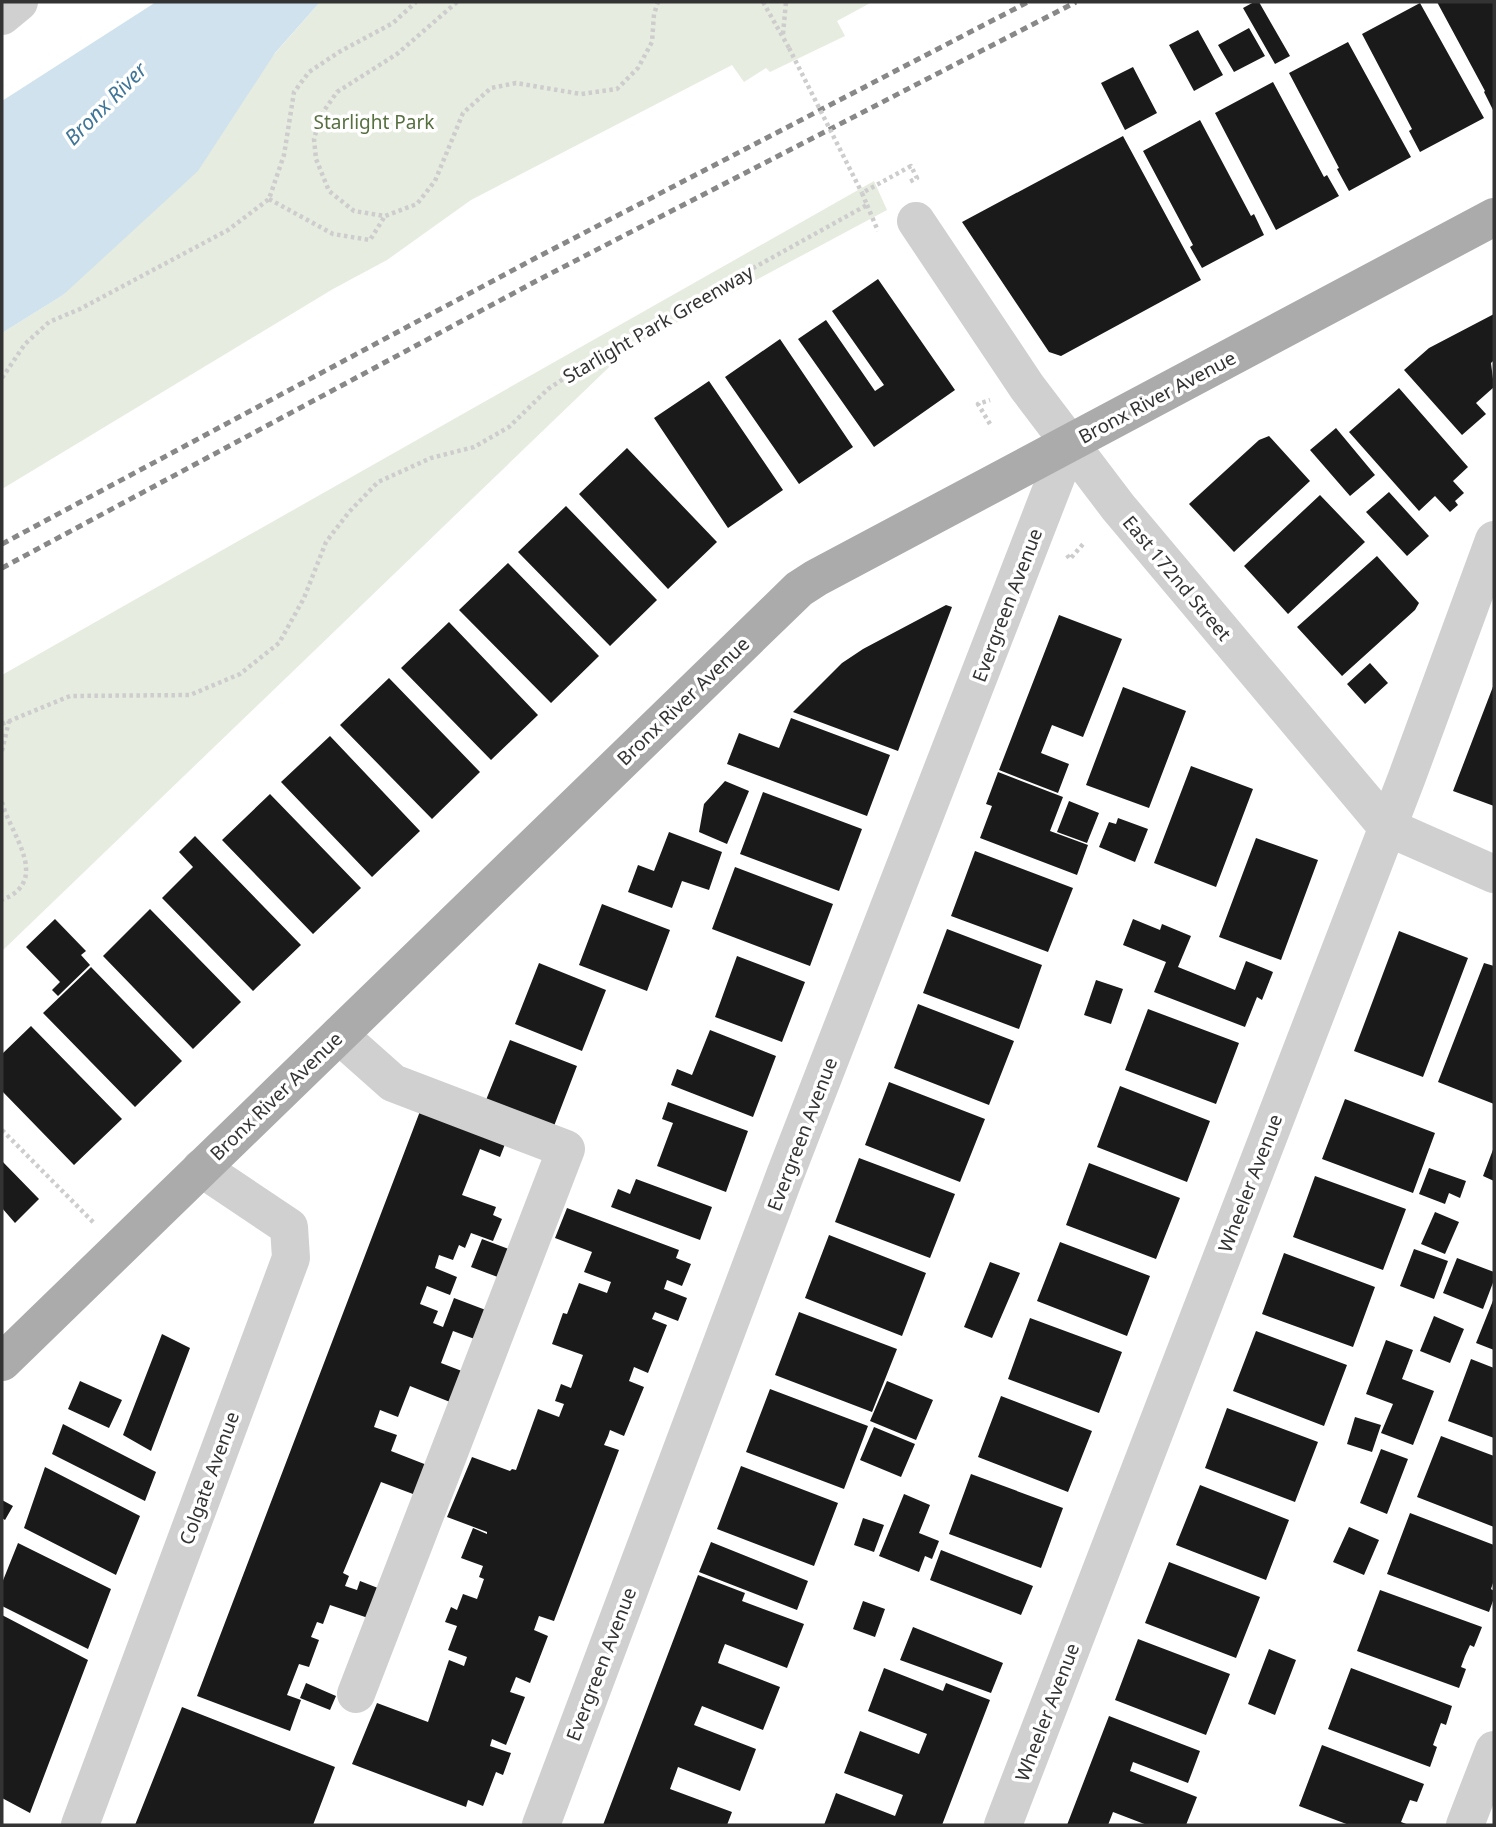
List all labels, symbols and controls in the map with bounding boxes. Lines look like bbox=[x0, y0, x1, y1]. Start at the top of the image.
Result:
water label: Bronx River bbox=[58, 55, 154, 151]
park label: Starlight Park bbox=[314, 109, 434, 135]
street label: Starlight Park Greenway bbox=[558, 259, 758, 389]
street label: Bronx River Avenue bbox=[1074, 345, 1240, 449]
street label: East 172nd Street bbox=[1117, 510, 1237, 646]
street label: Evergreen Avenue bbox=[966, 524, 1048, 686]
street label: Bronx River Avenue bbox=[611, 631, 755, 771]
street label: Bronx River Avenue bbox=[204, 1026, 348, 1166]
street label: Evergreen Avenue bbox=[761, 1053, 843, 1215]
street label: Wheeler Avenue bbox=[1212, 1110, 1288, 1256]
street label: Colgate Avenue bbox=[173, 1408, 245, 1548]
street label: Evergreen Avenue bbox=[560, 1583, 642, 1745]
street label: Wheeler Avenue bbox=[1009, 1639, 1085, 1785]

